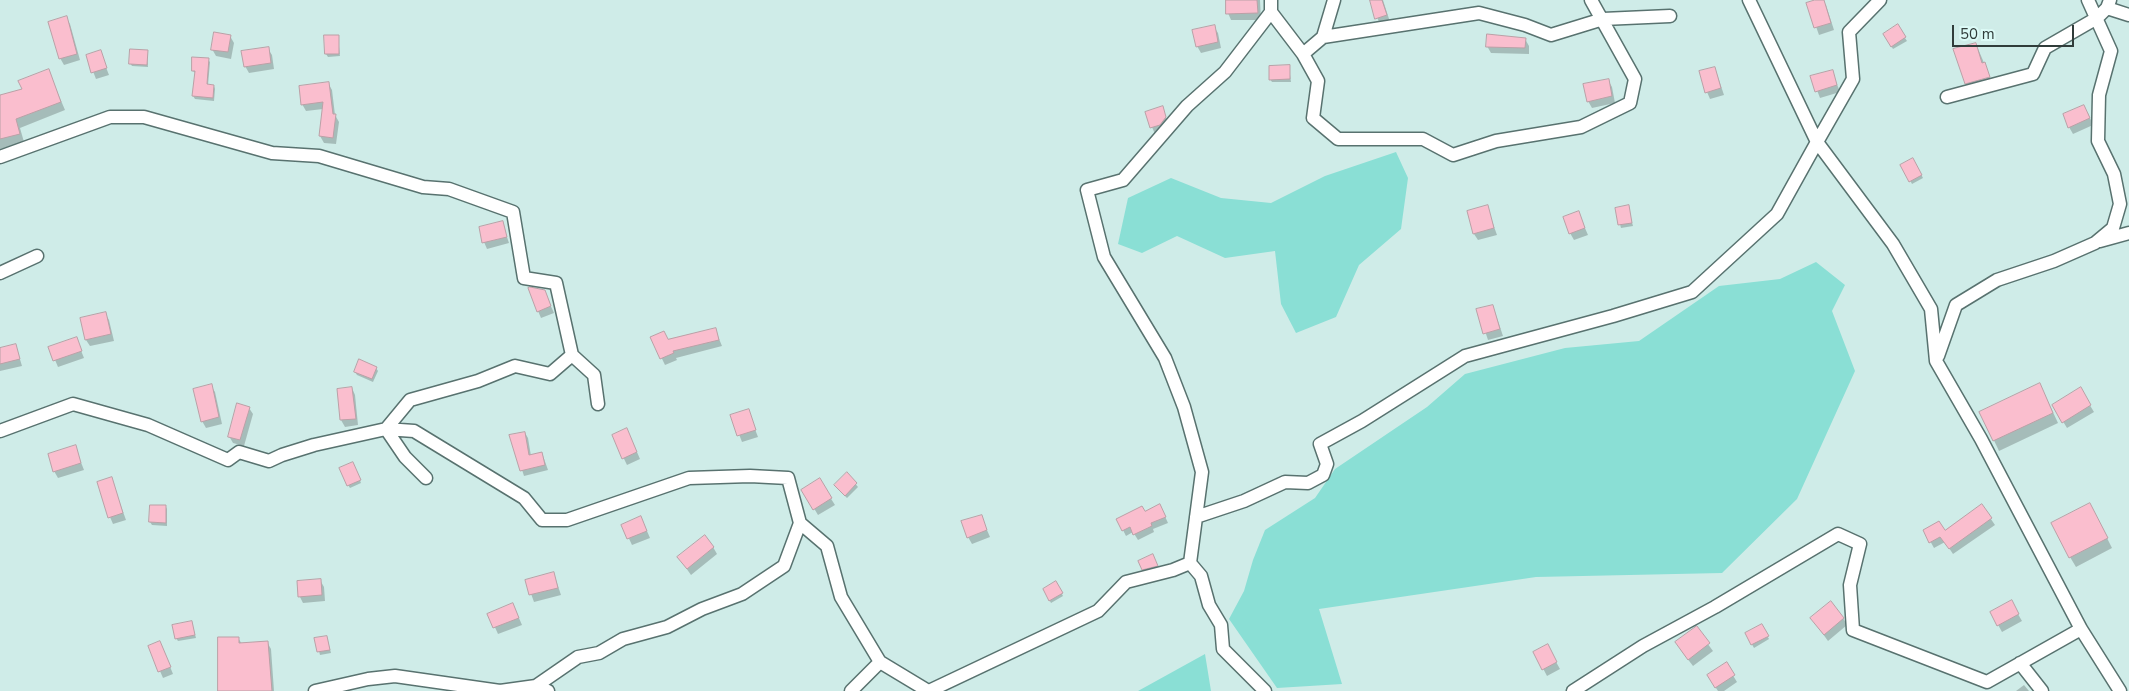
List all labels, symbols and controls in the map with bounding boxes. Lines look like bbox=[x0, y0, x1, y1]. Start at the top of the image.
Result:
scale bar bbox=[1954, 15, 2076, 47]
text: 50 m bbox=[1960, 24, 1995, 44]

